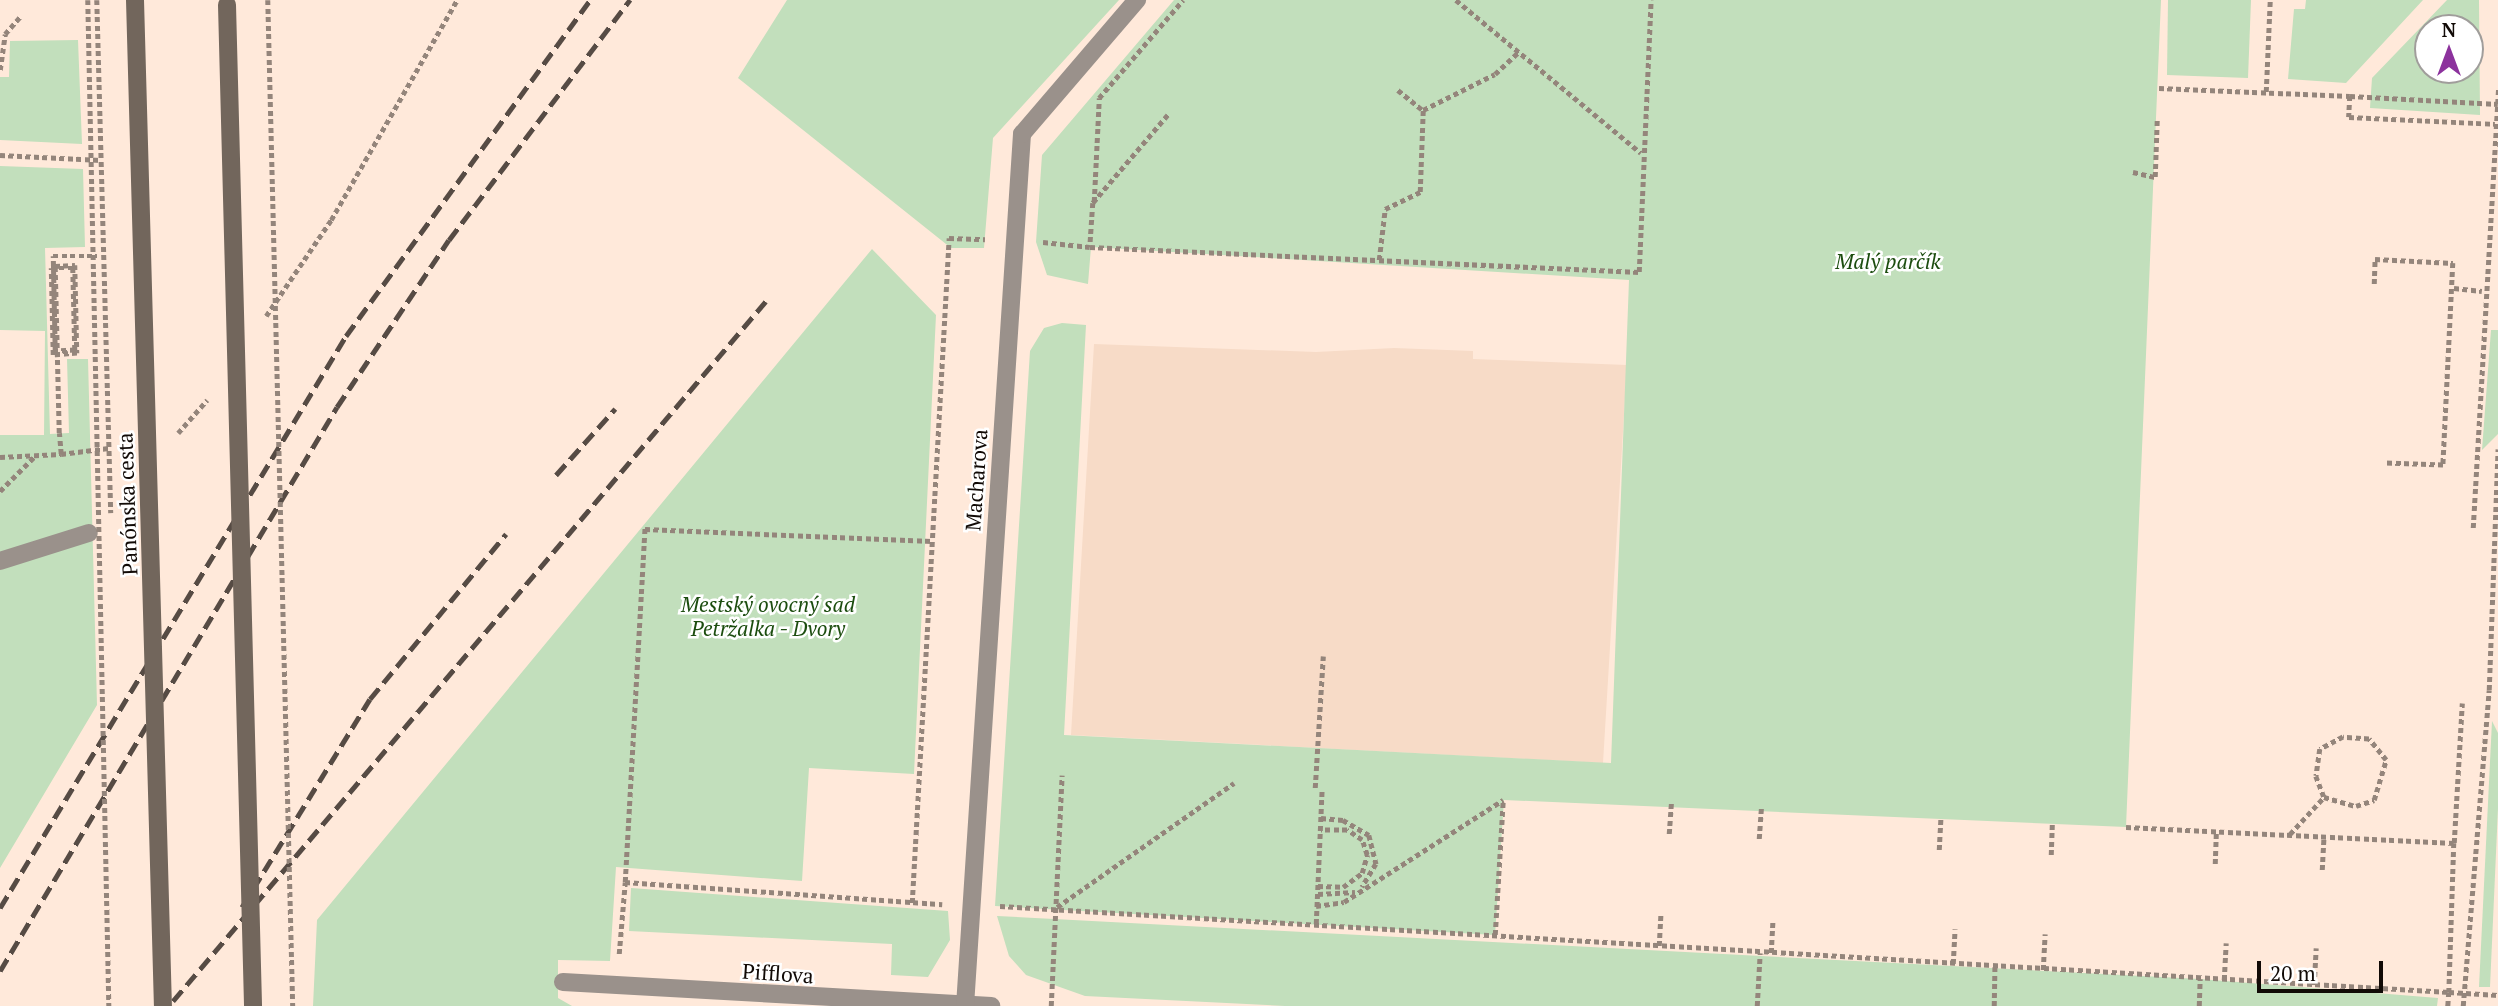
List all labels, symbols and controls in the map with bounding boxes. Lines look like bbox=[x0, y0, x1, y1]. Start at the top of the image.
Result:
north arrow bbox=[2414, 14, 2484, 84]
text: N bbox=[2442, 17, 2456, 42]
park label: Malý parčík bbox=[1835, 248, 1941, 274]
street label: Macharova bbox=[960, 428, 992, 532]
street label: Panónska cesta bbox=[112, 432, 142, 576]
park label: Mestský ovocný sad Petržalka - Dvory bbox=[681, 591, 855, 641]
scale bar bbox=[2260, 946, 2386, 990]
street label: Pifflova bbox=[742, 958, 814, 988]
text: 20 m bbox=[2270, 959, 2316, 987]

